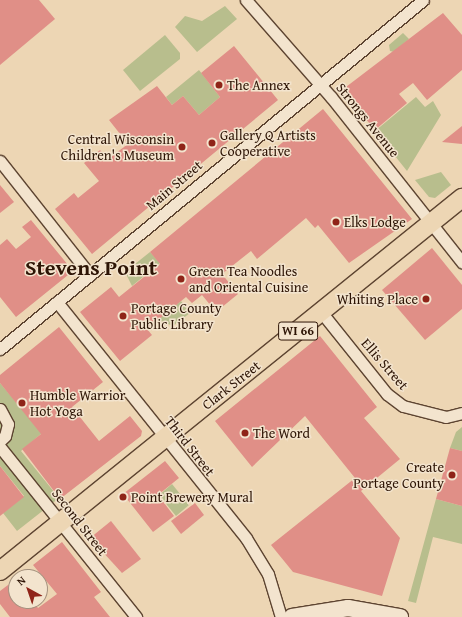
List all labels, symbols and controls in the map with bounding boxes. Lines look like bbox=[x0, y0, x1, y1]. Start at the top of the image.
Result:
place label: The Annex bbox=[227, 77, 290, 93]
street label: Strongs Avenue bbox=[333, 79, 403, 161]
marker: The Annex bbox=[214, 80, 224, 90]
place label: Gallery Q Artists Cooperative bbox=[220, 127, 316, 160]
place label: Central Wisconsin Children's Museum bbox=[61, 131, 174, 164]
marker: Gallery Q Artists Cooperative bbox=[207, 138, 217, 148]
marker: Central Wisconsin Children's Museum bbox=[177, 142, 187, 152]
street label: Main Street bbox=[142, 157, 206, 213]
place label: Elks Lodge bbox=[344, 214, 406, 230]
marker: Elks Lodge bbox=[331, 217, 341, 227]
district label: Stevens Point bbox=[25, 255, 157, 281]
place label: Green Tea Noodles and Oriental Cuisine bbox=[189, 263, 308, 296]
marker: Green Tea Noodles and Oriental Cuisine bbox=[176, 274, 186, 284]
place label: Whiting Place bbox=[337, 291, 418, 307]
marker: Whiting Place bbox=[421, 294, 431, 304]
place label: Portage County Public Library bbox=[131, 300, 222, 332]
marker: Portage County Public Library bbox=[118, 311, 128, 321]
road number: WI 66 bbox=[278, 320, 318, 342]
street label: Ellis Street bbox=[358, 335, 412, 393]
street label: Clark Street bbox=[198, 357, 264, 413]
place label: Humble Warrior Hot Yoga bbox=[30, 387, 125, 420]
marker: Humble Warrior Hot Yoga bbox=[17, 398, 27, 408]
street label: Third Street bbox=[161, 413, 219, 479]
place label: The Word bbox=[253, 425, 310, 441]
marker: The Word bbox=[240, 428, 250, 438]
place label: Create Portage County bbox=[353, 459, 444, 492]
marker: Create Portage County bbox=[447, 470, 457, 480]
street label: Second Street bbox=[49, 485, 111, 559]
place label: Point Brewery Mural bbox=[131, 489, 253, 505]
marker: Point Brewery Mural bbox=[118, 492, 128, 502]
north arrow bbox=[8, 569, 48, 609]
text: N bbox=[13, 572, 29, 589]

